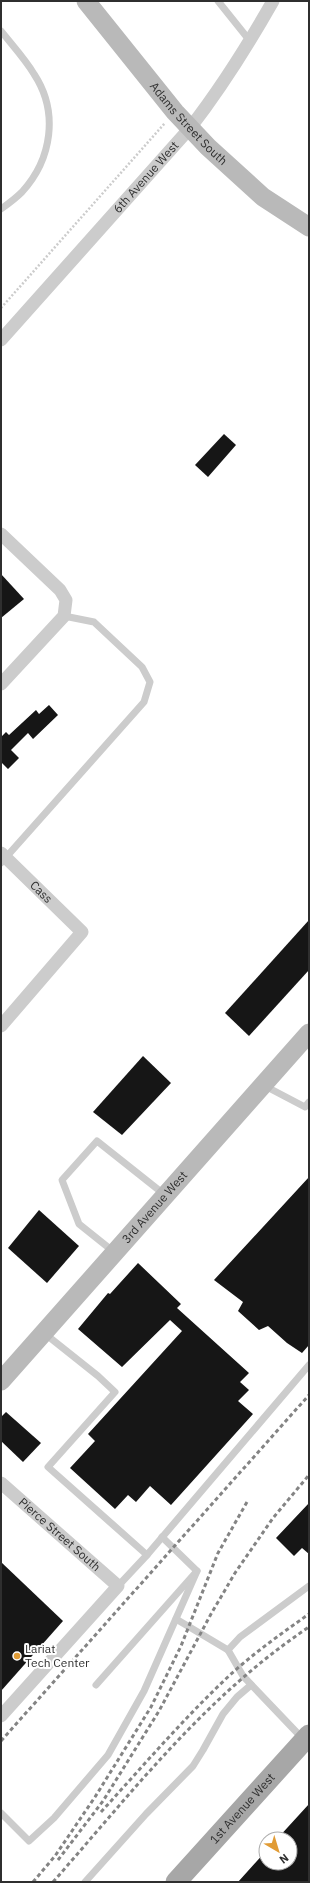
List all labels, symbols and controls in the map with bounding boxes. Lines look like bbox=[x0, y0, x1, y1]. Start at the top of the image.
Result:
street label: Adams Street South bbox=[147, 79, 231, 168]
street label: 6th Avenue West bbox=[110, 138, 182, 216]
street label: Cass bbox=[27, 877, 56, 906]
street label: 3rd Avenue West bbox=[118, 1168, 190, 1246]
street label: Pierce Street South bbox=[16, 1494, 104, 1574]
place label: Lariat Tech Center bbox=[25, 1641, 90, 1670]
marker: Lariat Tech Center bbox=[12, 1651, 22, 1661]
street label: 1st Avenue West bbox=[206, 1770, 278, 1847]
north arrow bbox=[258, 1831, 298, 1871]
text: N bbox=[277, 1851, 292, 1867]

